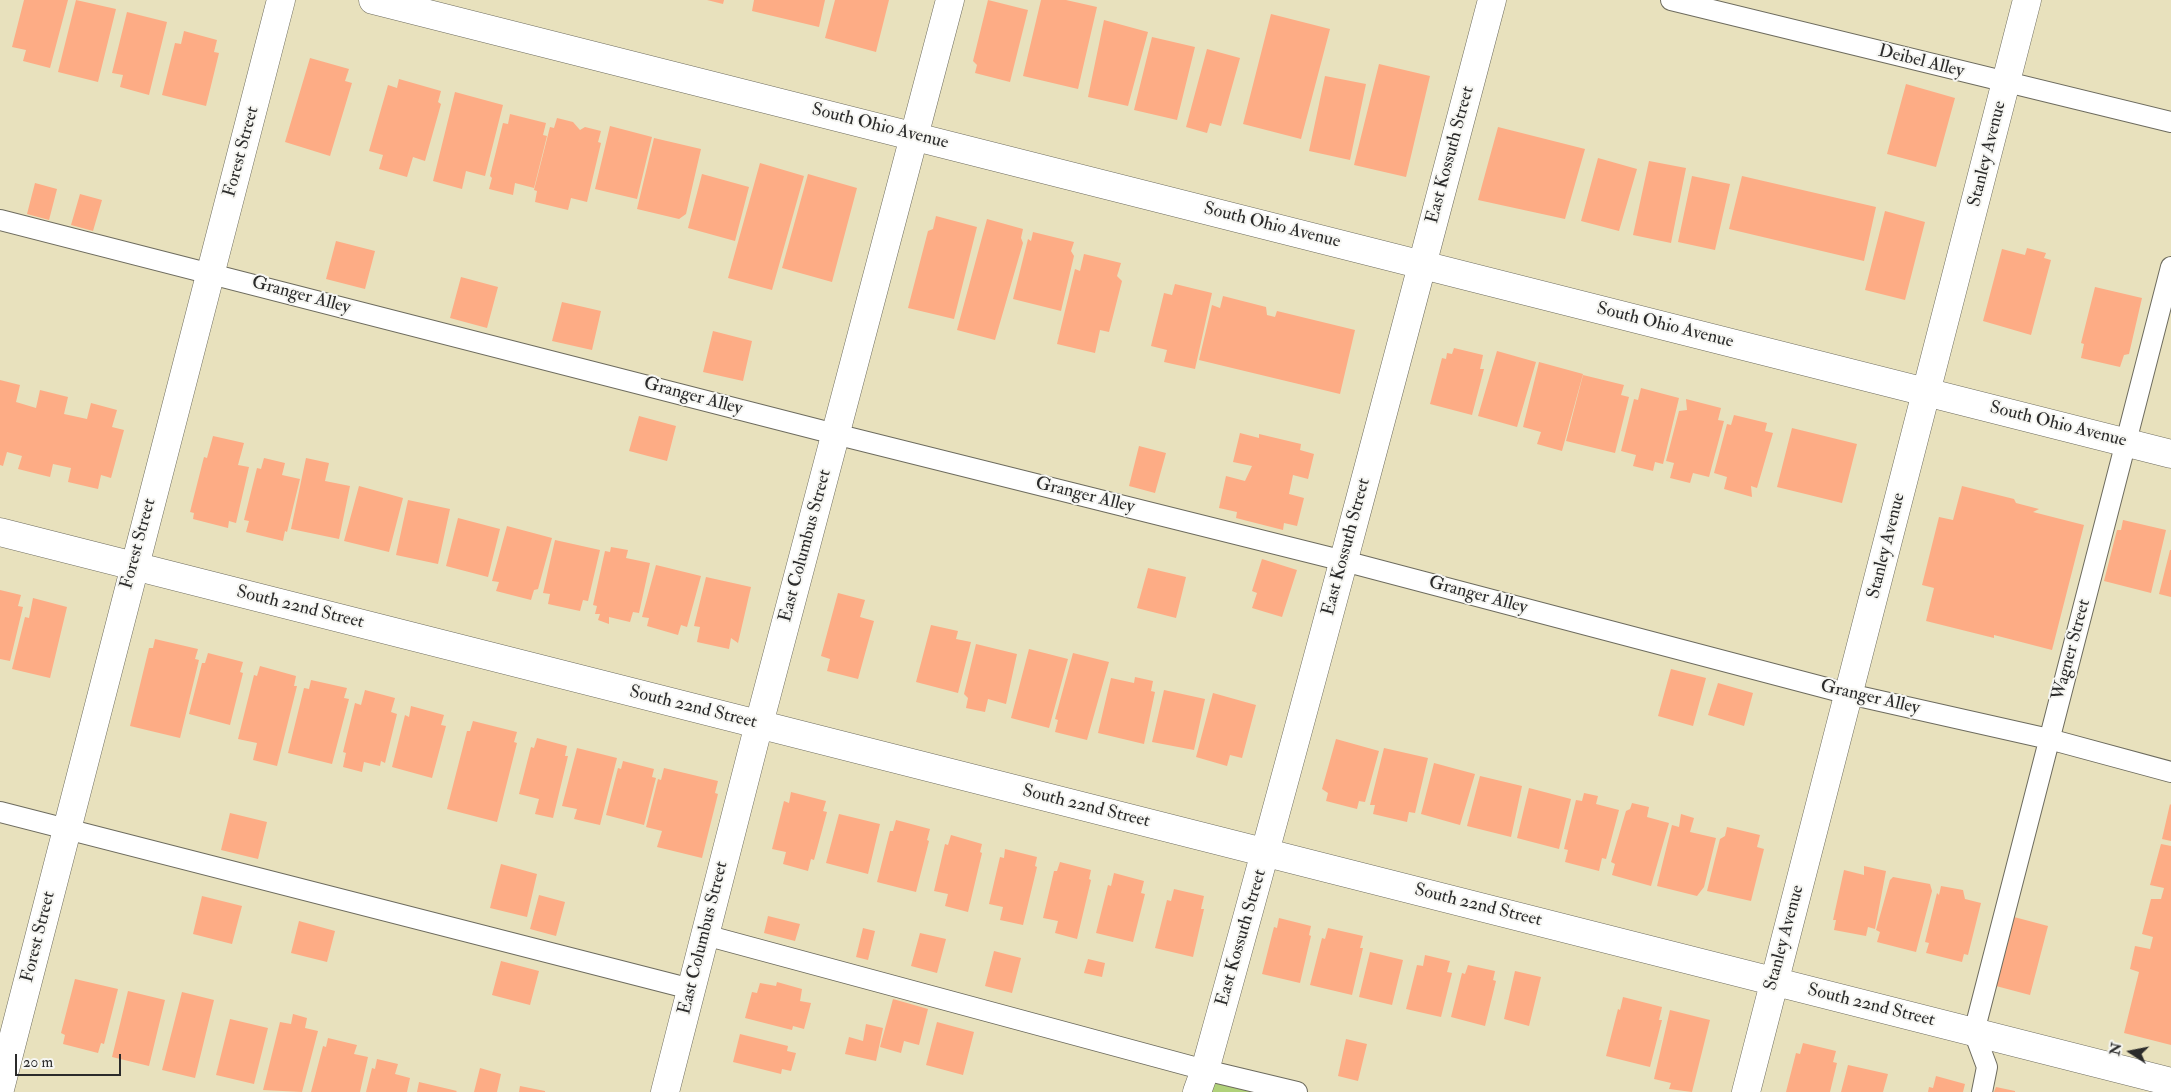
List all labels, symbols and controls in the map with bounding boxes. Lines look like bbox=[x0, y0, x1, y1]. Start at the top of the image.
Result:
street label: Deibel Alley bbox=[1876, 41, 1966, 83]
street label: East Kossuth Street bbox=[1422, 84, 1480, 226]
street label: Stanley Avenue bbox=[1964, 99, 2012, 209]
street label: South Ohio Avenue bbox=[809, 100, 951, 154]
street label: Forest Street bbox=[220, 104, 264, 200]
street label: South Ohio Avenue bbox=[1201, 199, 1343, 253]
street label: Granger Alley bbox=[249, 272, 353, 320]
street label: South Ohio Avenue bbox=[1594, 299, 1736, 353]
street label: Granger Alley bbox=[641, 373, 745, 421]
street label: South Ohio Avenue bbox=[1987, 398, 2129, 452]
street label: East Columbus Street bbox=[775, 467, 837, 625]
street label: Granger Alley bbox=[1033, 473, 1137, 519]
street label: East Kossuth Street bbox=[1318, 476, 1376, 618]
street label: Stanley Avenue bbox=[1863, 491, 1911, 601]
street label: Forest Street bbox=[117, 496, 161, 592]
street label: Granger Alley bbox=[1426, 572, 1530, 620]
street label: South 22nd Street bbox=[234, 582, 366, 634]
street label: Wagner Street bbox=[2048, 597, 2096, 703]
street label: Granger Alley bbox=[1818, 676, 1922, 720]
street label: South 22nd Street bbox=[627, 682, 759, 734]
street label: South 22nd Street bbox=[1020, 781, 1152, 833]
street label: East Columbus Street bbox=[675, 859, 733, 1017]
street label: East Kossuth Street bbox=[1212, 867, 1272, 1009]
street label: South 22nd Street bbox=[1412, 880, 1544, 932]
street label: Stanley Avenue bbox=[1761, 883, 1809, 993]
street label: Forest Street bbox=[17, 889, 61, 985]
street label: South 22nd Street bbox=[1805, 980, 1937, 1032]
north arrow bbox=[2106, 1027, 2156, 1077]
text: N bbox=[2106, 1041, 2125, 1057]
scale bar bbox=[18, 1044, 124, 1076]
text: 20 m bbox=[23, 1053, 53, 1072]

